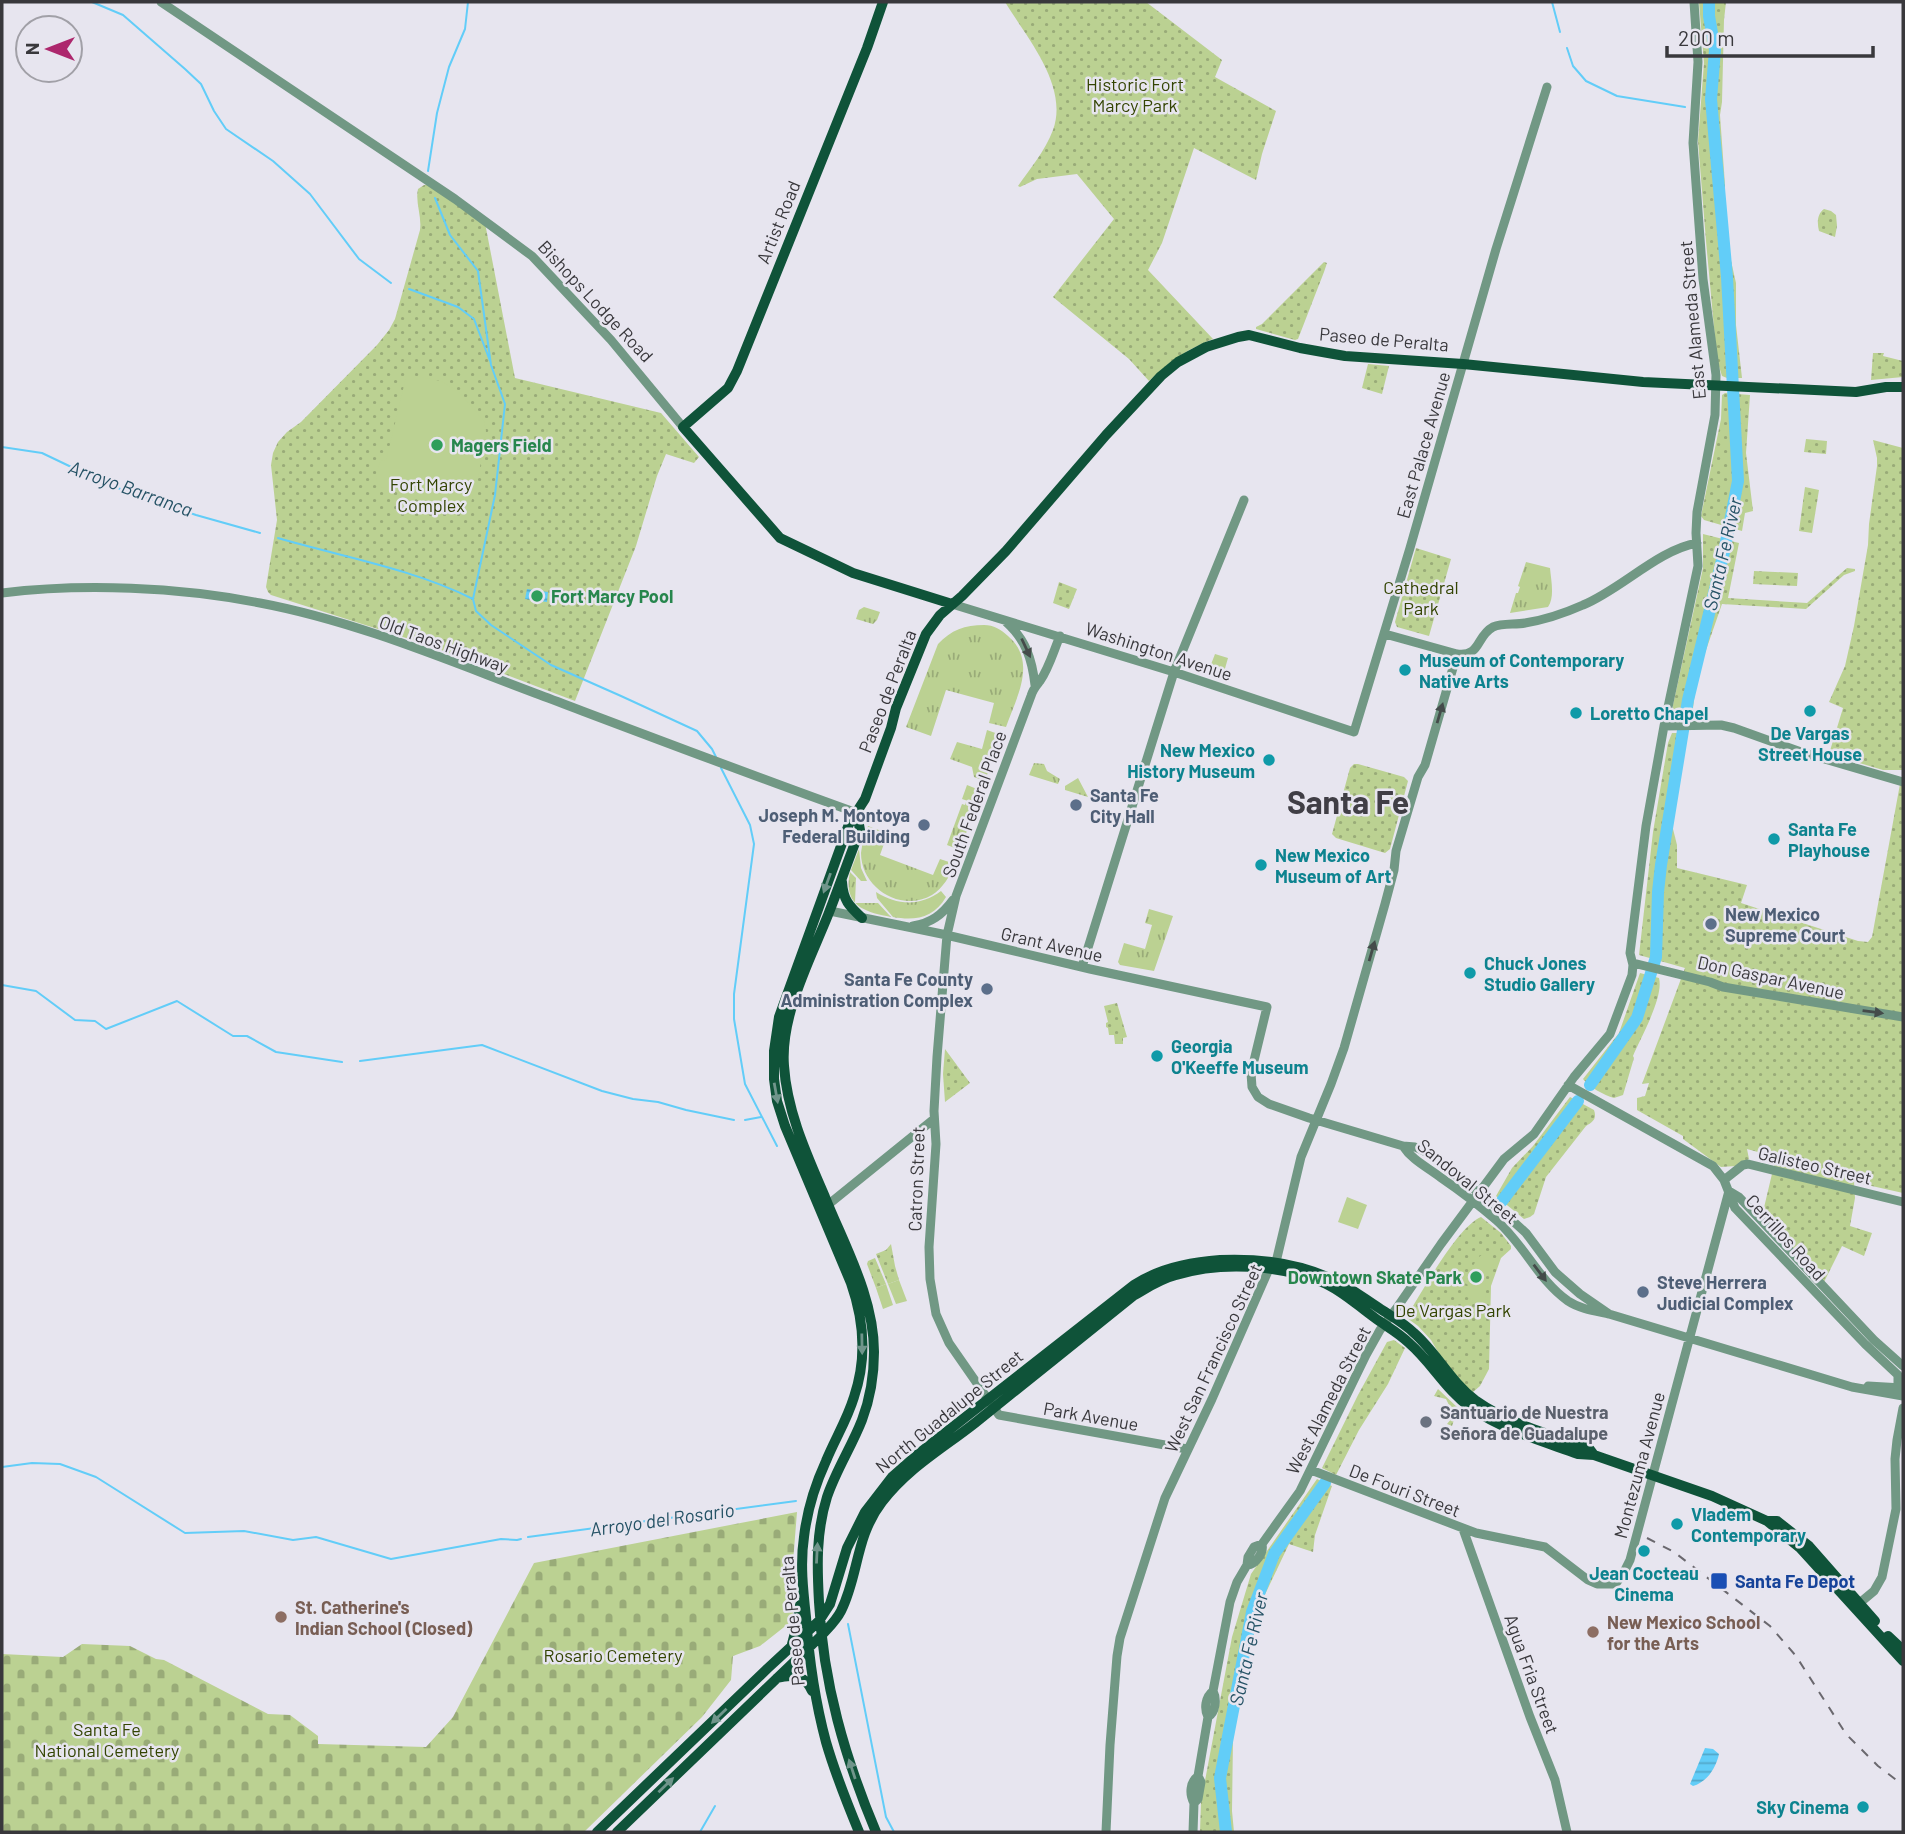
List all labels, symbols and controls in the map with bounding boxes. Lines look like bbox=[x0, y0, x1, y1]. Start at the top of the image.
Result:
north arrow bbox=[14, 14, 84, 84]
scale bar bbox=[1667, 14, 1874, 58]
text: 200 m bbox=[1678, 25, 1735, 50]
text: N bbox=[20, 43, 43, 55]
park label: Historic Fort Marcy Park bbox=[1086, 73, 1184, 116]
street label: Artist Road bbox=[751, 177, 805, 267]
street label: Bishops Lodge Road bbox=[534, 235, 658, 367]
street label: East Alameda Street bbox=[1674, 240, 1710, 400]
street label: Paseo de Peralta bbox=[1318, 322, 1450, 356]
street label: East Palace Avenue bbox=[1392, 369, 1454, 521]
place label: Magers Field bbox=[451, 434, 552, 456]
marker: Magers Field bbox=[429, 437, 445, 453]
water label: Arroyo Barranca bbox=[66, 455, 196, 521]
park label: Fort Marcy Complex bbox=[390, 473, 472, 516]
water label: Santa Fe River bbox=[1698, 494, 1746, 613]
park label: Cathedral Park bbox=[1383, 576, 1459, 619]
place label: Fort Marcy Pool bbox=[551, 585, 673, 607]
marker: Fort Marcy Pool bbox=[529, 588, 545, 604]
street label: Old Taos Highway bbox=[376, 610, 512, 678]
street label: Washington Avenue bbox=[1083, 617, 1235, 685]
street label: Paseo de Peralta bbox=[853, 626, 921, 756]
one-way arrow bbox=[1020, 638, 1032, 658]
place label: Museum of Contemporary Native Arts bbox=[1419, 649, 1624, 692]
marker: Museum of Contemporary Native Arts bbox=[1397, 662, 1413, 678]
one-way arrow bbox=[1435, 702, 1445, 723]
place label: Loretto Chapel bbox=[1590, 702, 1708, 724]
marker: De Vargas Street House bbox=[1802, 703, 1818, 719]
marker: Loretto Chapel bbox=[1568, 705, 1584, 721]
place label: De Vargas Street House bbox=[1758, 722, 1862, 765]
street label: South Federal Place bbox=[937, 728, 1011, 880]
place label: New Mexico History Museum bbox=[1127, 739, 1255, 782]
marker: New Mexico History Museum bbox=[1261, 752, 1277, 768]
district label: Santa Fe bbox=[1287, 782, 1409, 820]
place label: Santa Fe City Hall bbox=[1090, 784, 1159, 827]
marker: Santa Fe City Hall bbox=[1068, 797, 1084, 813]
place label: Joseph M. Montoya Federal Building bbox=[759, 804, 910, 847]
marker: Joseph M. Montoya Federal Building bbox=[916, 817, 932, 833]
place label: Santa Fe Playhouse bbox=[1788, 818, 1870, 861]
marker: Santa Fe Playhouse bbox=[1766, 831, 1782, 847]
place label: New Mexico Museum of Art bbox=[1275, 844, 1391, 887]
marker: New Mexico Museum of Art bbox=[1253, 857, 1269, 873]
one-way arrow bbox=[821, 873, 832, 894]
place label: New Mexico Supreme Court bbox=[1725, 903, 1845, 946]
marker: New Mexico Supreme Court bbox=[1703, 916, 1719, 932]
street label: Grant Avenue bbox=[999, 922, 1105, 966]
one-way arrow bbox=[1367, 941, 1377, 962]
street label: Don Gaspar Avenue bbox=[1696, 951, 1846, 1003]
place label: Chuck Jones Studio Gallery bbox=[1484, 952, 1595, 995]
marker: Chuck Jones Studio Gallery bbox=[1462, 965, 1478, 981]
place label: Santa Fe County Administration Complex bbox=[780, 968, 973, 1011]
marker: Santa Fe County Administration Complex bbox=[979, 981, 995, 997]
one-way arrow bbox=[1862, 1007, 1884, 1018]
place label: Georgia O'Keeffe Museum bbox=[1171, 1035, 1308, 1078]
marker: Georgia O'Keeffe Museum bbox=[1149, 1048, 1165, 1064]
one-way arrow bbox=[771, 1082, 782, 1104]
street label: Catron Street bbox=[903, 1126, 929, 1232]
street label: Sandoval Street bbox=[1413, 1134, 1523, 1228]
street label: Galisteo Street bbox=[1756, 1141, 1874, 1189]
street label: Cerrillos Road bbox=[1742, 1189, 1830, 1285]
street label: West San Francisco Street bbox=[1160, 1260, 1266, 1456]
one-way arrow bbox=[1533, 1264, 1547, 1282]
place label: Downtown Skate Park bbox=[1288, 1266, 1462, 1288]
marker: Downtown Skate Park bbox=[1468, 1269, 1484, 1285]
place label: Steve Herrera Judicial Complex bbox=[1657, 1271, 1794, 1314]
marker: Steve Herrera Judicial Complex bbox=[1635, 1284, 1651, 1300]
park label: De Vargas Park bbox=[1395, 1299, 1511, 1321]
street label: West Alameda Street bbox=[1281, 1322, 1375, 1478]
one-way arrow bbox=[856, 1333, 868, 1355]
street label: North Guadalupe Street bbox=[871, 1345, 1027, 1477]
street label: Montezuma Avenue bbox=[1609, 1389, 1669, 1541]
street label: Park Avenue bbox=[1042, 1397, 1140, 1435]
place label: Santuario de Nuestra Señora de Guadalupe bbox=[1440, 1401, 1608, 1444]
marker: Santuario de Nuestra Señora de Guadalupe bbox=[1418, 1414, 1434, 1430]
street label: De Fouri Street bbox=[1346, 1459, 1464, 1521]
water label: Arroyo del Rosario bbox=[588, 1497, 736, 1541]
place label: Vladem Contemporary bbox=[1691, 1503, 1806, 1546]
marker: Vladem Contemporary bbox=[1669, 1516, 1685, 1532]
one-way arrow bbox=[812, 1542, 823, 1564]
marker: Jean Cocteau Cinema bbox=[1636, 1543, 1652, 1559]
street label: Paseo de Peralta bbox=[775, 1555, 809, 1687]
place label: Jean Cocteau Cinema bbox=[1589, 1562, 1699, 1605]
place label: Santa Fe Depot bbox=[1735, 1570, 1855, 1592]
marker: Santa Fe Depot bbox=[1709, 1571, 1729, 1591]
water label: Santa Fe River bbox=[1224, 1589, 1272, 1708]
place label: St. Catherine's Indian School (Closed) bbox=[295, 1596, 473, 1639]
marker: St. Catherine's Indian School (Closed) bbox=[273, 1609, 289, 1625]
street label: Agua Fria Street bbox=[1500, 1611, 1564, 1737]
place label: New Mexico School for the Arts bbox=[1607, 1611, 1760, 1654]
marker: New Mexico School for the Arts bbox=[1585, 1624, 1601, 1640]
park label: Rosario Cemetery bbox=[543, 1644, 683, 1666]
one-way arrow bbox=[711, 1707, 728, 1723]
park label: Santa Fe National Cemetery bbox=[35, 1718, 179, 1761]
one-way arrow bbox=[846, 1758, 856, 1779]
one-way arrow bbox=[657, 1777, 674, 1793]
place label: Sky Cinema bbox=[1756, 1796, 1849, 1818]
marker: Sky Cinema bbox=[1855, 1799, 1871, 1815]

